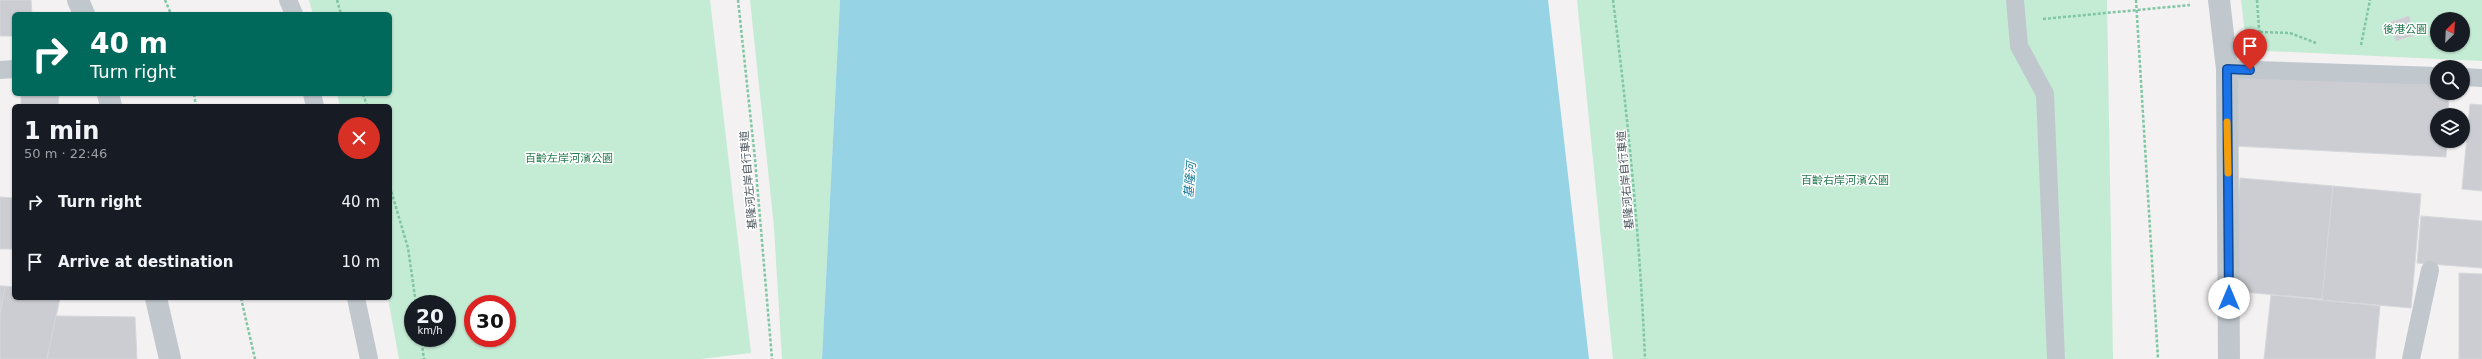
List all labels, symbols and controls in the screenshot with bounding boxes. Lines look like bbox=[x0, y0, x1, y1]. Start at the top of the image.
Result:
north arrow bbox=[2430, 12, 2470, 52]
map controls bbox=[2430, 12, 2470, 148]
park label: 後港公園 bbox=[2383, 23, 2427, 36]
text: 40 m bbox=[90, 27, 168, 60]
icon: right bbox=[24, 28, 76, 80]
pin bbox=[2233, 29, 2267, 70]
icon: arrive bbox=[2239, 35, 2261, 57]
button: search bbox=[2430, 60, 2470, 100]
text: Turn right bbox=[90, 61, 176, 82]
button: layers bbox=[2430, 108, 2470, 148]
text: 1 min bbox=[24, 117, 99, 145]
button: close bbox=[338, 117, 380, 159]
street label: 基隆河左岸自行車道 bbox=[738, 130, 759, 230]
street label: 基隆河右岸自行車道 bbox=[1615, 130, 1636, 230]
text: 50 m · 22:46 bbox=[24, 146, 107, 161]
park label: 百齡左岸河濱公園 bbox=[525, 152, 613, 165]
water label: 基隆河 bbox=[1181, 159, 1199, 199]
park label: 百齡右岸河濱公園 bbox=[1801, 174, 1889, 187]
icon: right bbox=[24, 191, 46, 213]
text: Turn right bbox=[58, 193, 142, 211]
text: 40 m bbox=[342, 193, 380, 211]
icon: arrive bbox=[24, 251, 46, 273]
text: Arrive at destination bbox=[58, 253, 233, 271]
text: 10 m bbox=[342, 253, 380, 271]
position arrow bbox=[2208, 277, 2250, 319]
speed limit sign: 30 bbox=[464, 295, 516, 347]
text: 20 bbox=[416, 304, 444, 328]
text: km/h bbox=[417, 325, 443, 336]

